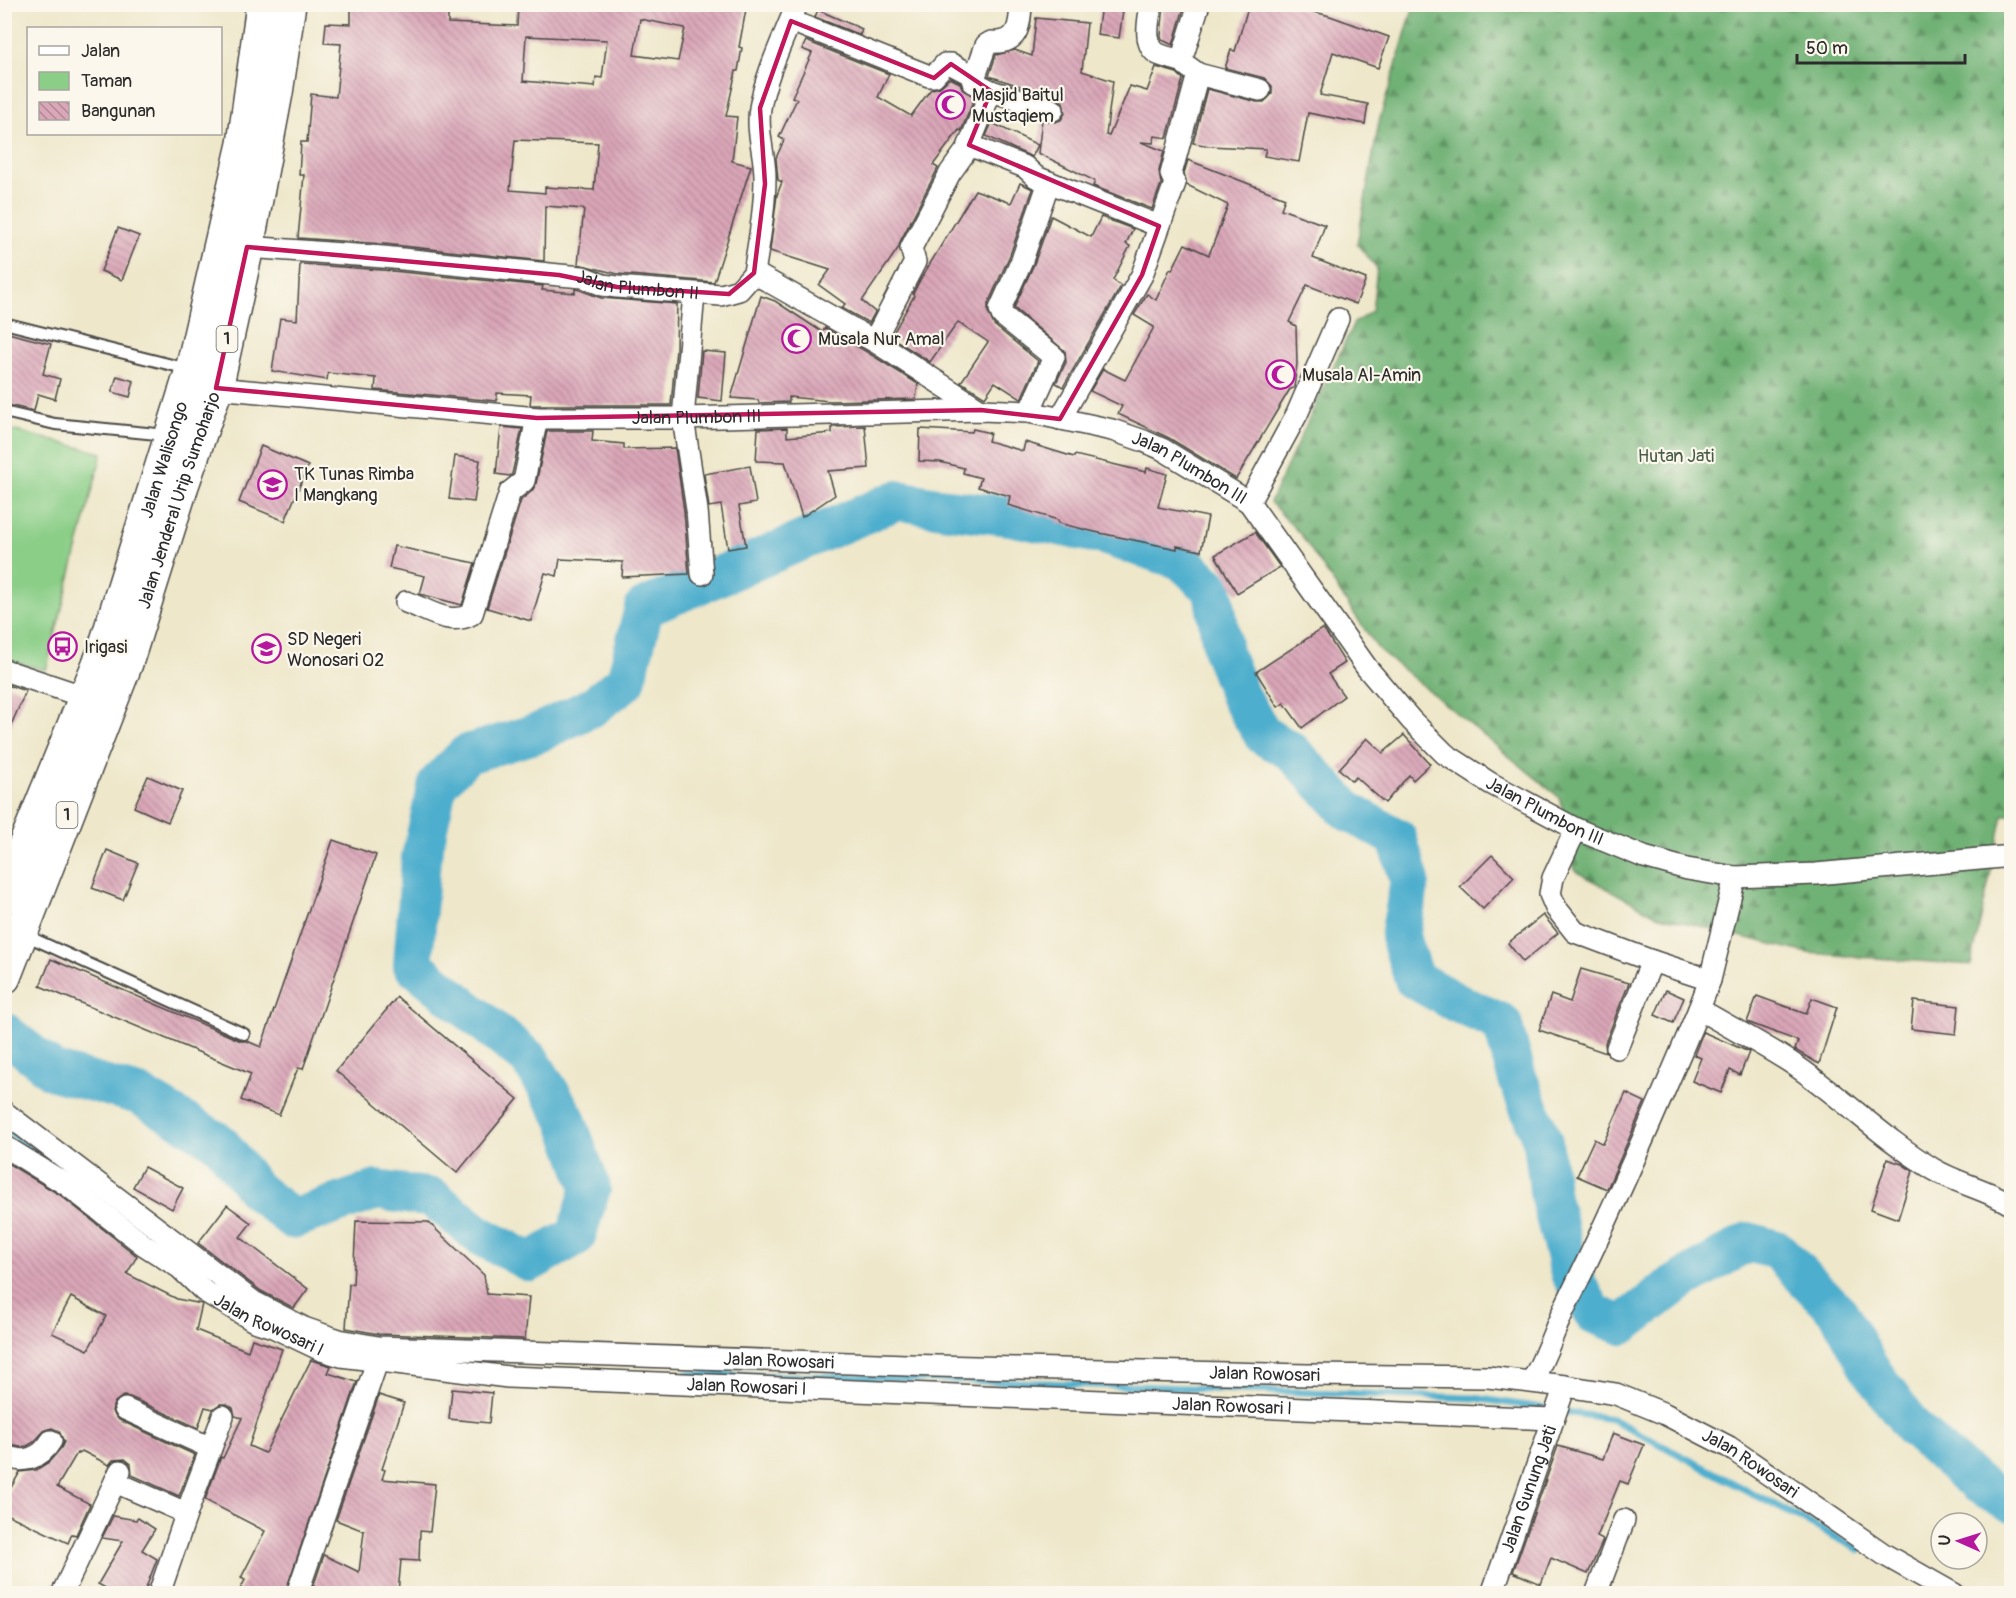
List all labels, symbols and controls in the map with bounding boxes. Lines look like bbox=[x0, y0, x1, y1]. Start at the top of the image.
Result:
legend bbox=[27, 27, 222, 135]
scale bar bbox=[1797, 27, 1965, 65]
text: 50 m bbox=[1806, 37, 1848, 60]
text: Jalan bbox=[81, 40, 120, 63]
text: Taman bbox=[81, 70, 132, 93]
place label: Masjid Baitul Mustaqiem bbox=[972, 84, 1064, 128]
mosque icon: Masjid Baitul Mustaqiem bbox=[935, 89, 967, 121]
text: Bangunan bbox=[81, 100, 156, 123]
street label: Jalan Plumbon II bbox=[575, 265, 700, 305]
mosque icon: Musala Nur Amal bbox=[781, 323, 813, 355]
road number: 1 bbox=[216, 326, 238, 352]
place label: Musala Nur Amal bbox=[818, 328, 945, 351]
mosque icon: Musala Al-Amin bbox=[1265, 359, 1297, 391]
place label: Musala Al-Amin bbox=[1302, 364, 1421, 387]
street label: Jalan Jenderal Urip Sumoharjo bbox=[132, 388, 225, 612]
street label: Jalan Walisongo bbox=[135, 398, 193, 521]
street label: Jalan Plumbon III bbox=[632, 404, 762, 430]
street label: Jalan Plumbon III bbox=[1129, 426, 1252, 510]
park label: Hutan Jati bbox=[1638, 445, 1714, 468]
place label: TK Tunas Rimba I Mangkang bbox=[294, 463, 414, 507]
school or university icon: TK Tunas Rimba I Mangkang bbox=[257, 468, 289, 500]
place label: SD Negeri Wonosari 02 bbox=[287, 628, 384, 672]
bus stop icon: Irigasi bbox=[47, 631, 79, 663]
school or university icon: SD Negeri Wonosari 02 bbox=[250, 633, 282, 665]
place label: Irigasi bbox=[84, 636, 127, 659]
street label: Jalan Plumbon III bbox=[1482, 771, 1607, 851]
road number: 1 bbox=[56, 802, 78, 828]
street label: Jalan Rowosari I bbox=[209, 1288, 328, 1361]
street label: Jalan Rowosari bbox=[723, 1347, 835, 1374]
street label: Jalan Rowosari bbox=[1209, 1361, 1320, 1387]
street label: Jalan Rowosari I bbox=[686, 1373, 807, 1400]
street label: Jalan Rowosari I bbox=[1172, 1392, 1293, 1420]
street label: Jalan Gunung Jati bbox=[1496, 1422, 1562, 1556]
street label: Jalan Rowosari bbox=[1698, 1423, 1803, 1503]
north arrow bbox=[1929, 1511, 1989, 1571]
text: U bbox=[1935, 1534, 1955, 1546]

